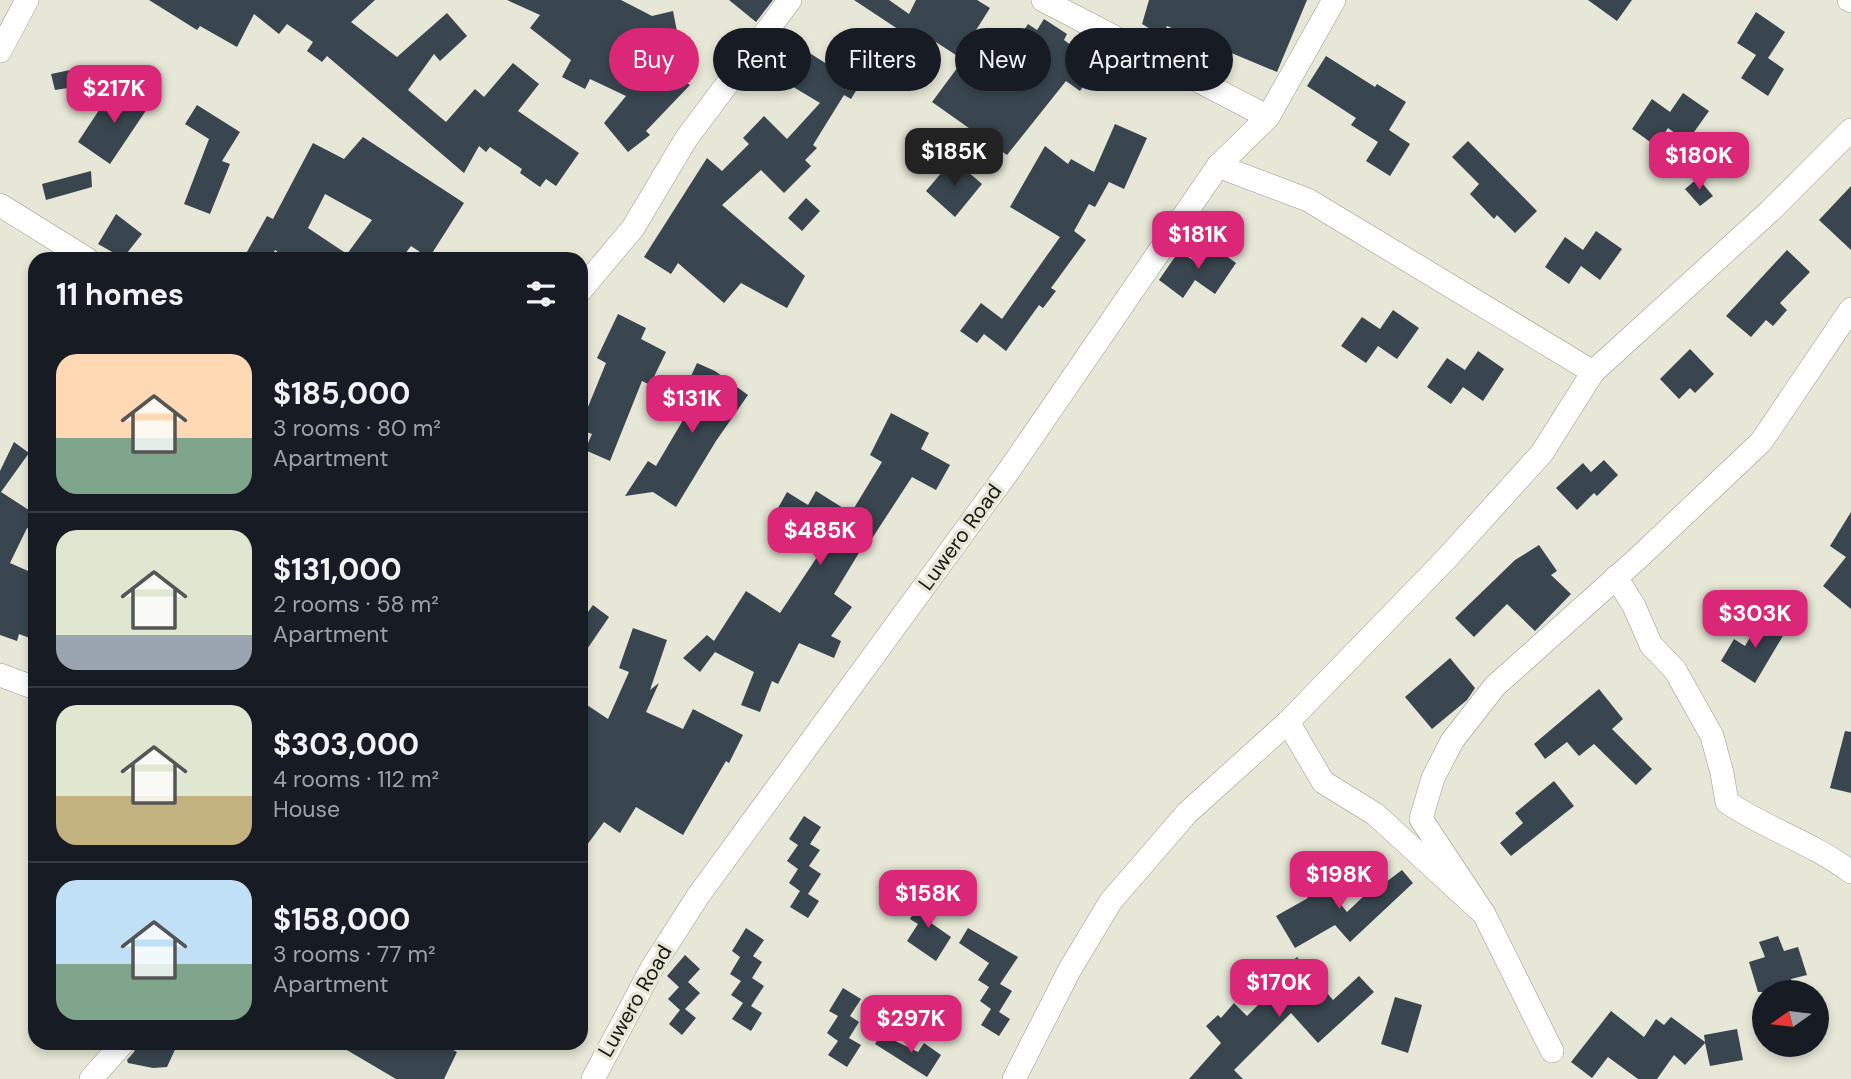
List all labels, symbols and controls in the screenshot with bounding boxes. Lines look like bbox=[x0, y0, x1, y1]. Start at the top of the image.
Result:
chip: Buy bbox=[609, 28, 699, 91]
chip: Rent bbox=[713, 28, 811, 91]
chip: Filters bbox=[825, 28, 941, 91]
chip: New bbox=[955, 28, 1051, 91]
chip: Apartment bbox=[1065, 28, 1233, 91]
pin: $217K bbox=[65, 66, 163, 125]
text: $217K bbox=[83, 73, 145, 103]
pin: $185K bbox=[905, 128, 1003, 188]
pin: $180K bbox=[1650, 132, 1748, 192]
text: $185K bbox=[921, 136, 987, 166]
text: $180K bbox=[1665, 140, 1733, 170]
pin: $181K bbox=[1149, 212, 1247, 271]
text: $181K bbox=[1168, 219, 1228, 249]
text: 11 homes bbox=[56, 275, 184, 314]
icon: filters bbox=[522, 275, 560, 313]
text: $185,000 bbox=[273, 374, 410, 413]
pin: $131K bbox=[643, 376, 741, 435]
icon: home bbox=[112, 382, 196, 466]
text: $131K bbox=[662, 383, 722, 413]
text: 3 rooms · 80 m² bbox=[273, 413, 441, 443]
text: Apartment bbox=[273, 443, 388, 473]
street label: Luwero Road bbox=[912, 478, 1008, 596]
pin: $485K bbox=[771, 508, 869, 567]
text: $485K bbox=[784, 515, 856, 545]
text: $131,000 bbox=[273, 550, 402, 589]
icon: home bbox=[112, 558, 196, 642]
text: 2 rooms · 58 m² bbox=[273, 589, 439, 619]
pin: $303K bbox=[1706, 590, 1804, 650]
text: $303K bbox=[1719, 598, 1791, 628]
text: Apartment bbox=[273, 619, 388, 649]
text: $303,000 bbox=[273, 725, 419, 764]
icon: home bbox=[112, 733, 196, 817]
text: 4 rooms · 112 m² bbox=[273, 764, 439, 794]
text: House bbox=[273, 794, 340, 824]
pin: $198K bbox=[1290, 852, 1388, 911]
text: $198K bbox=[1306, 859, 1372, 889]
pin: $158K bbox=[879, 870, 977, 930]
text: $158K bbox=[895, 878, 961, 908]
text: $158,000 bbox=[273, 900, 410, 939]
icon: home bbox=[112, 908, 196, 992]
text: 3 rooms · 77 m² bbox=[273, 939, 436, 969]
street label: Luwero Road bbox=[592, 940, 678, 1062]
pin: $170K bbox=[1230, 960, 1328, 1019]
text: $170K bbox=[1246, 967, 1312, 997]
text: Apartment bbox=[273, 969, 388, 999]
north arrow bbox=[1752, 980, 1829, 1057]
map controls bbox=[1752, 980, 1829, 1057]
pin: $297K bbox=[862, 996, 960, 1055]
text: $297K bbox=[877, 1003, 945, 1033]

